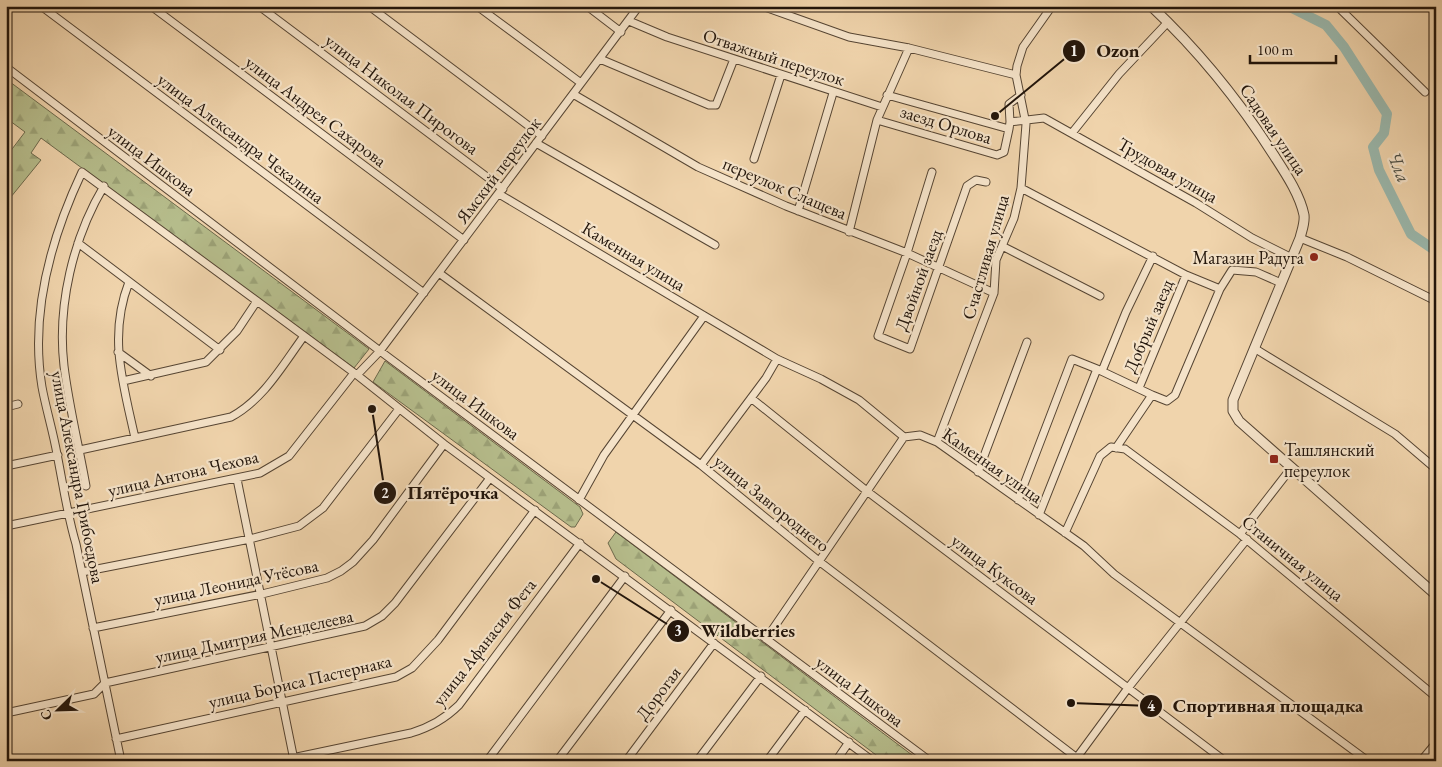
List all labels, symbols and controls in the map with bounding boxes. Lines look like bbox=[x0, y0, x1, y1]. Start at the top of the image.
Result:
street label: Отважный переулок bbox=[700, 23, 848, 91]
street label: улица Николая Пирогова bbox=[321, 29, 484, 160]
scale bar bbox=[1250, 32, 1336, 64]
callout: Ozon bbox=[1062, 34, 1150, 68]
text: Ozon bbox=[1096, 38, 1140, 63]
text: 100 m bbox=[1257, 40, 1294, 59]
text: 1 bbox=[1070, 41, 1078, 60]
street label: улица Андрея Сахарова bbox=[241, 50, 392, 172]
street label: улица Александра Чекалина bbox=[153, 68, 330, 209]
street label: Садовая улица bbox=[1235, 79, 1314, 180]
street label: заезд Орлова bbox=[897, 99, 995, 149]
street label: Ямский переулок bbox=[450, 112, 546, 229]
street label: улица Ишкова bbox=[103, 119, 201, 201]
street label: Трудовая улица bbox=[1114, 132, 1223, 208]
water label: Чла bbox=[1382, 148, 1416, 186]
street label: переулок Слащева bbox=[719, 152, 851, 225]
street label: Счастливая улица bbox=[956, 191, 1014, 322]
street label: Каменная улица bbox=[578, 216, 691, 296]
street label: Двойной заезд bbox=[889, 226, 947, 334]
place label: Магазин Радуга bbox=[1192, 246, 1305, 269]
marker: Магазин Радуга bbox=[1308, 251, 1320, 263]
street label: Добрый заезд bbox=[1118, 276, 1178, 376]
street label: улица Ишкова bbox=[427, 363, 525, 445]
street label: улица Александра Грибоедова bbox=[46, 369, 110, 586]
street label: Каменная улица bbox=[938, 422, 1048, 508]
place label: Ташлянский переулок bbox=[1284, 438, 1375, 482]
street label: улица Антона Чехова bbox=[105, 444, 261, 502]
street label: улица Завгороднего bbox=[709, 449, 835, 557]
marker: Ташлянский переулок bbox=[1268, 453, 1280, 465]
callout: Пятёрочка bbox=[372, 476, 508, 510]
text: Пятёрочка bbox=[408, 480, 499, 505]
text: 2 bbox=[381, 483, 389, 502]
street label: Станичная улица bbox=[1237, 510, 1349, 607]
street label: улица Куксова bbox=[947, 529, 1044, 610]
street label: улица Леонида Утёсова bbox=[152, 553, 321, 611]
street label: улица Афанасия Фета bbox=[427, 573, 541, 710]
street label: улица Дмитрия Менделеева bbox=[153, 604, 356, 668]
callout: Wildberries bbox=[666, 614, 805, 648]
text: Wildberries bbox=[701, 618, 795, 643]
text: 3 bbox=[674, 621, 682, 640]
street label: улица Бориса Пастернака bbox=[206, 649, 394, 713]
street label: улица Ишкова bbox=[811, 650, 909, 732]
street label: Дорогая bbox=[630, 662, 686, 724]
north arrow bbox=[32, 684, 82, 734]
callout: Спортивная площадка bbox=[1138, 689, 1373, 723]
text: Спортивная площадка bbox=[1173, 693, 1364, 718]
text: 4 bbox=[1147, 696, 1156, 715]
text: С bbox=[36, 707, 56, 723]

